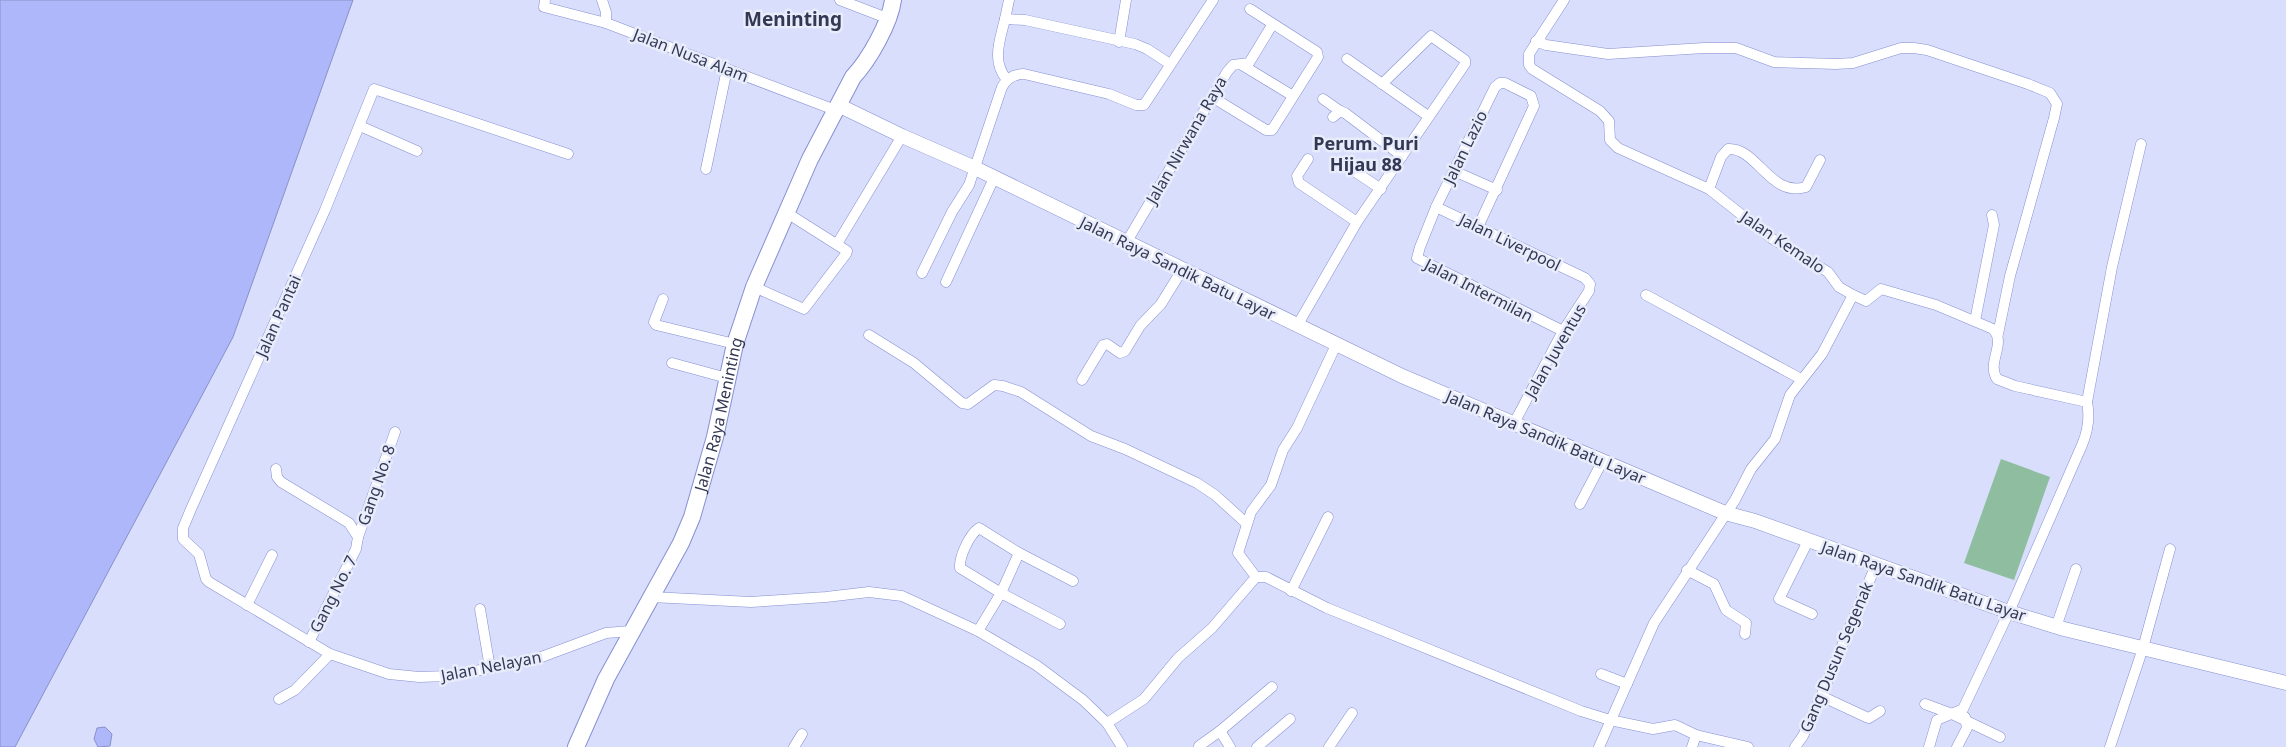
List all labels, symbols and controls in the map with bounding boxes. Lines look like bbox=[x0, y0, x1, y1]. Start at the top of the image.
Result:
district label: Meninting bbox=[744, 6, 842, 32]
street label: Jalan Nusa Alam bbox=[628, 22, 752, 87]
street label: Jalan Nirwana Raya bbox=[1139, 72, 1232, 210]
street label: Jalan Lazio bbox=[1437, 107, 1492, 189]
district label: Perum. Puri Hijau 88 bbox=[1313, 131, 1419, 176]
street label: Jalan Kemalo bbox=[1735, 205, 1829, 278]
street label: Jalan Liverpool bbox=[1454, 207, 1564, 276]
street label: Jalan Raya Sandik Batu Layar bbox=[1075, 210, 1280, 325]
street label: Jalan Intermilan bbox=[1419, 252, 1537, 327]
street label: Jalan Pantai bbox=[249, 271, 306, 362]
street label: Jalan Juventus bbox=[1518, 300, 1591, 404]
street label: Jalan Raya Meninting bbox=[688, 334, 748, 496]
street label: Jalan Raya Sandik Batu Layar bbox=[1441, 384, 1650, 489]
street label: Gang No. 8 bbox=[352, 442, 400, 528]
street label: Jalan Raya Sandik Batu Layar bbox=[1817, 535, 2030, 627]
street label: Gang No. 7 bbox=[304, 552, 362, 636]
street label: Gang Dusun Segenak bbox=[1794, 578, 1878, 736]
street label: Jalan Nelayan bbox=[437, 645, 543, 687]

